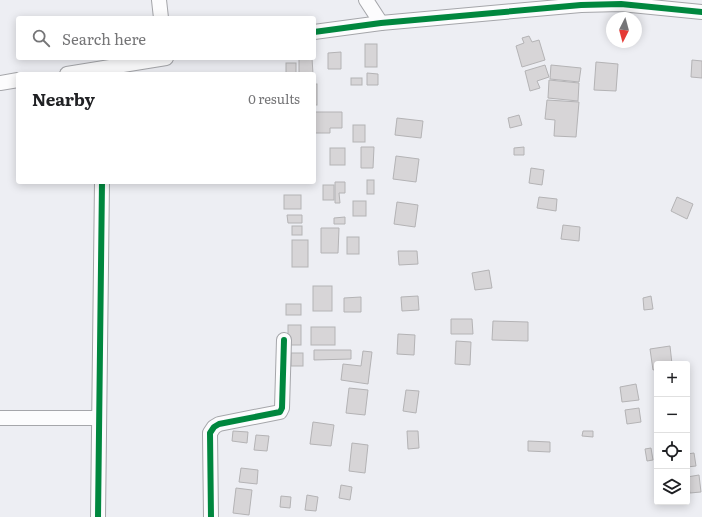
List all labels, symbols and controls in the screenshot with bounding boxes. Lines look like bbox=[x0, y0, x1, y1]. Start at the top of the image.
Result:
north arrow bbox=[606, 12, 642, 48]
search box bbox=[16, 16, 316, 60]
icon: search bbox=[30, 27, 52, 49]
text: Search here bbox=[62, 27, 146, 50]
text: Nearby bbox=[32, 86, 95, 111]
text: 0 results bbox=[248, 89, 300, 108]
map controls bbox=[654, 361, 690, 505]
button: + bbox=[654, 361, 690, 397]
button: − bbox=[654, 397, 690, 433]
button: locate bbox=[654, 433, 690, 469]
button: layers bbox=[654, 469, 690, 505]

